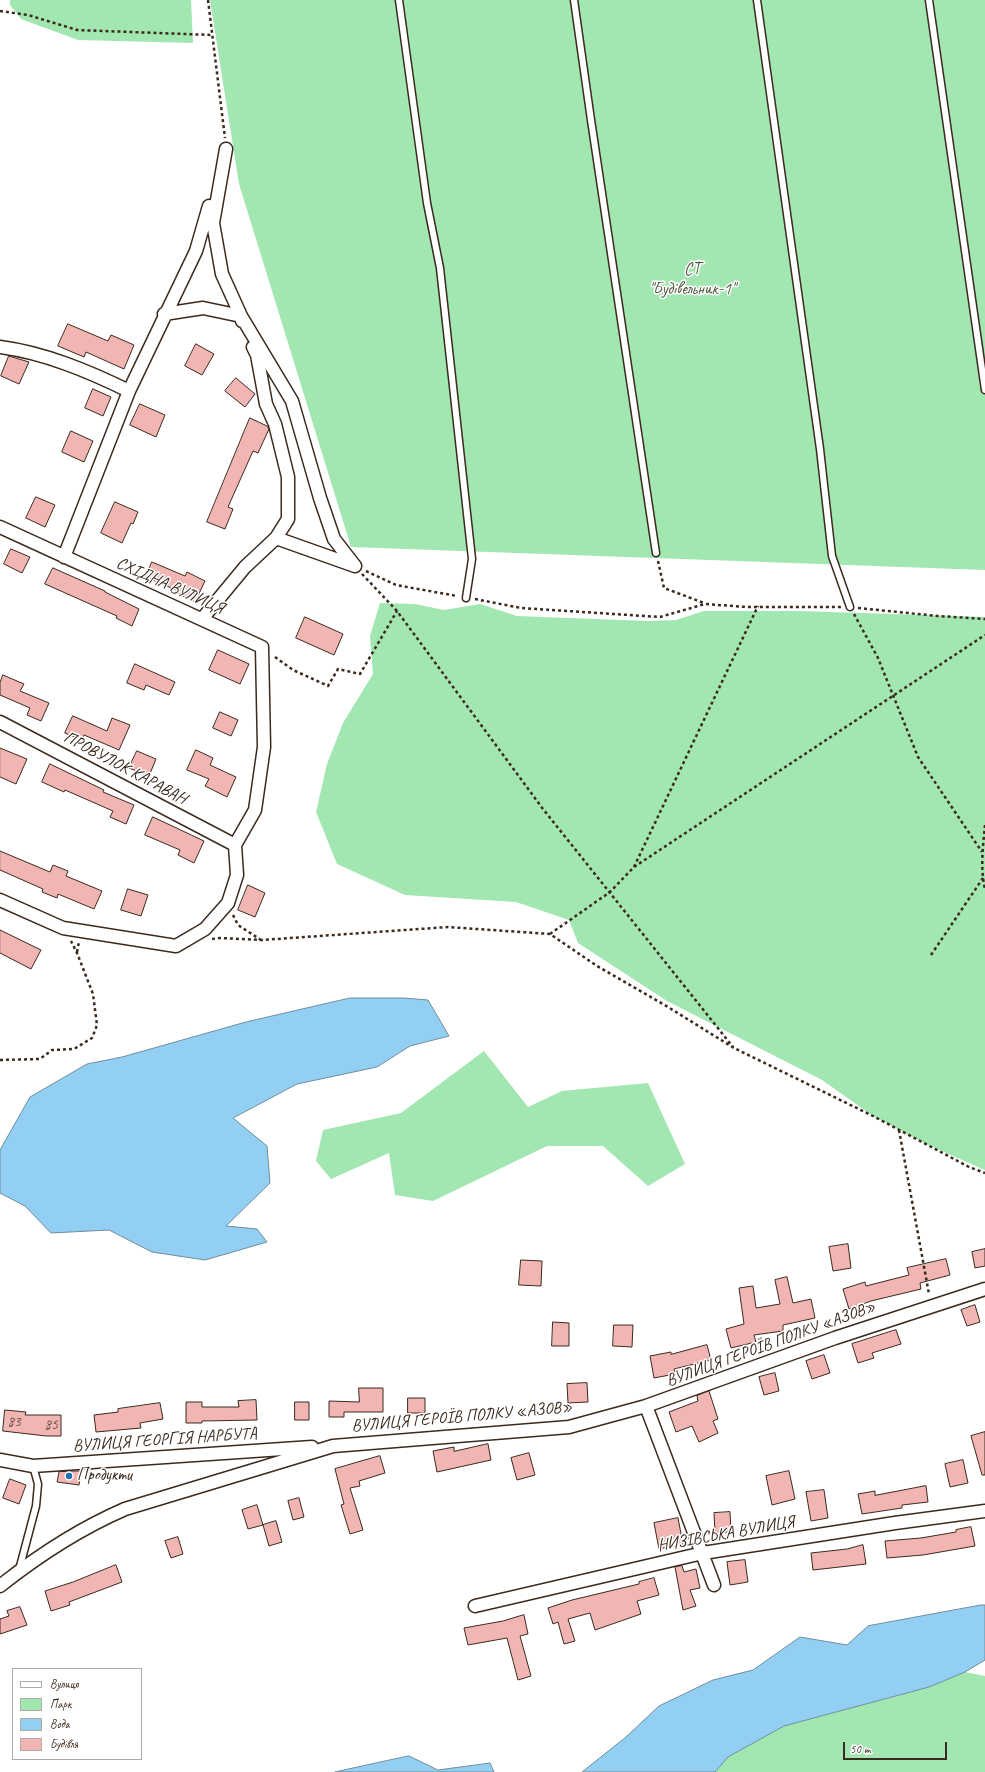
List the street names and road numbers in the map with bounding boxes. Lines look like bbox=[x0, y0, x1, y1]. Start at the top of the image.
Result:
street label: СХІДНА ВУЛИЦЯ bbox=[113, 553, 227, 619]
street label: ПРОВУЛОК КАРАВАН bbox=[60, 727, 190, 809]
street label: ВУЛИЦЯ ГЕРОЇВ ПОЛКУ «АЗОВ» bbox=[663, 1297, 879, 1391]
street label: ВУЛИЦЯ ГЕРОЇВ ПОЛКУ «АЗОВ» bbox=[351, 1397, 573, 1437]
street label: ВУЛИЦЯ ГЕОРГІЯ НАРБУТА bbox=[72, 1423, 258, 1457]
street label: НИЗІВСЬКА ВУЛИЦЯ bbox=[656, 1512, 796, 1556]

